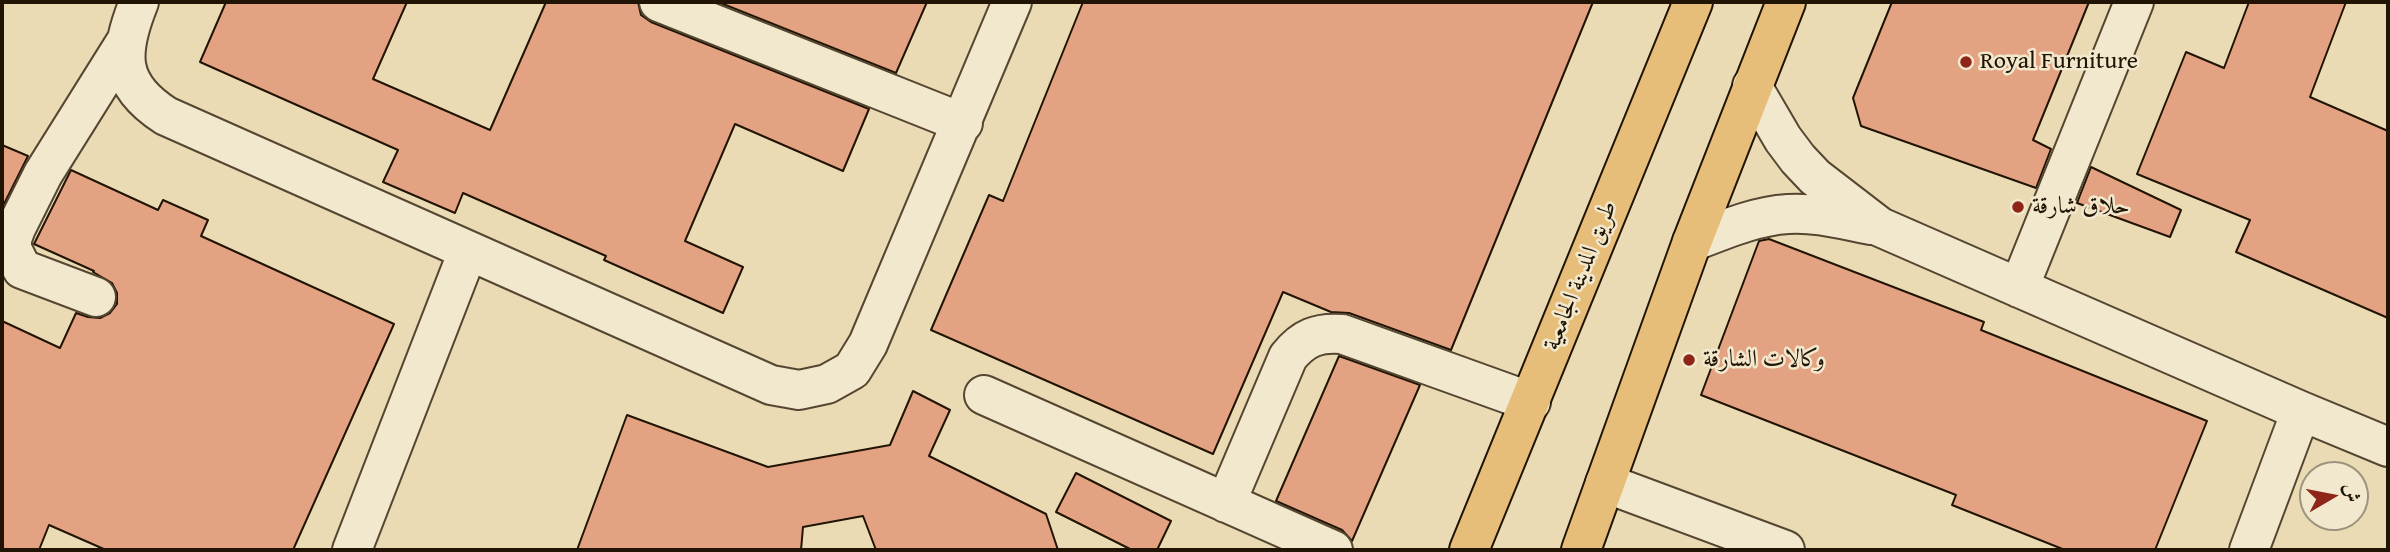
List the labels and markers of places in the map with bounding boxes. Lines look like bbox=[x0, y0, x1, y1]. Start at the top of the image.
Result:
place label: Royal Furniture bbox=[1980, 48, 2138, 76]
marker: Royal Furniture bbox=[1958, 54, 1974, 70]
place label: حلاق شارقة bbox=[2032, 193, 2130, 221]
marker: حلاق شارقة bbox=[2010, 199, 2026, 215]
place label: وكالات الشارقة bbox=[1703, 346, 1825, 374]
marker: وكالات الشارقة bbox=[1681, 352, 1697, 368]

